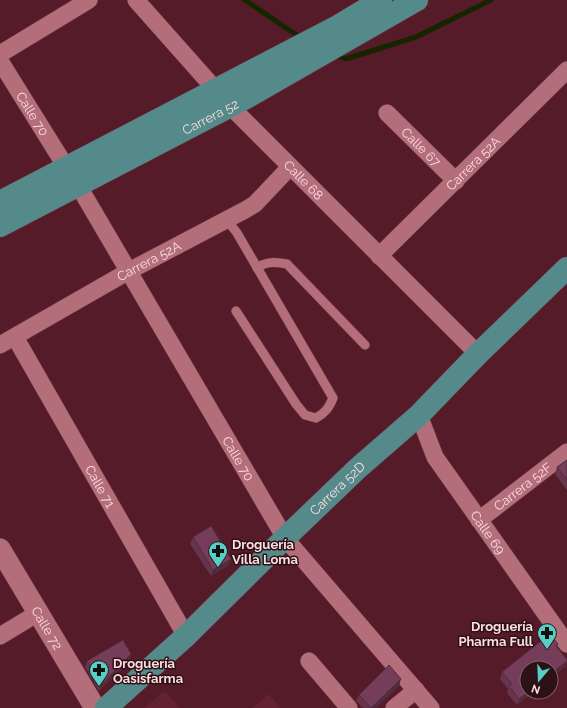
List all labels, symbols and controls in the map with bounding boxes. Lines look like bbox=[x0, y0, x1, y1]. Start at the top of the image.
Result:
street label: Calle 70 bbox=[13, 89, 52, 139]
street label: Carrera 52 bbox=[180, 96, 241, 138]
street label: Calle 67 bbox=[398, 125, 444, 170]
street label: Carrera 52A bbox=[443, 133, 504, 194]
street label: Calle 68 bbox=[281, 157, 326, 203]
street label: Carrera 52A bbox=[114, 238, 184, 284]
street label: Calle 70 bbox=[219, 434, 257, 484]
street label: Carrera 52D bbox=[307, 459, 368, 518]
street label: Carrera 52F bbox=[491, 460, 555, 514]
street label: Calle 71 bbox=[82, 463, 118, 511]
street label: Calle 69 bbox=[467, 508, 508, 557]
place label: Droguería Villa Loma bbox=[232, 537, 298, 567]
pharmacy icon: Droguería Villa Loma bbox=[207, 540, 229, 568]
street label: Calle 72 bbox=[28, 604, 66, 653]
place label: Droguería Pharma Full bbox=[458, 619, 534, 649]
pharmacy icon: Droguería Pharma Full bbox=[536, 622, 558, 650]
place label: Droguería Oasisfarma bbox=[113, 656, 184, 686]
pharmacy icon: Droguería Oasisfarma bbox=[88, 659, 110, 687]
north arrow bbox=[519, 660, 559, 700]
text: N bbox=[530, 681, 542, 696]

